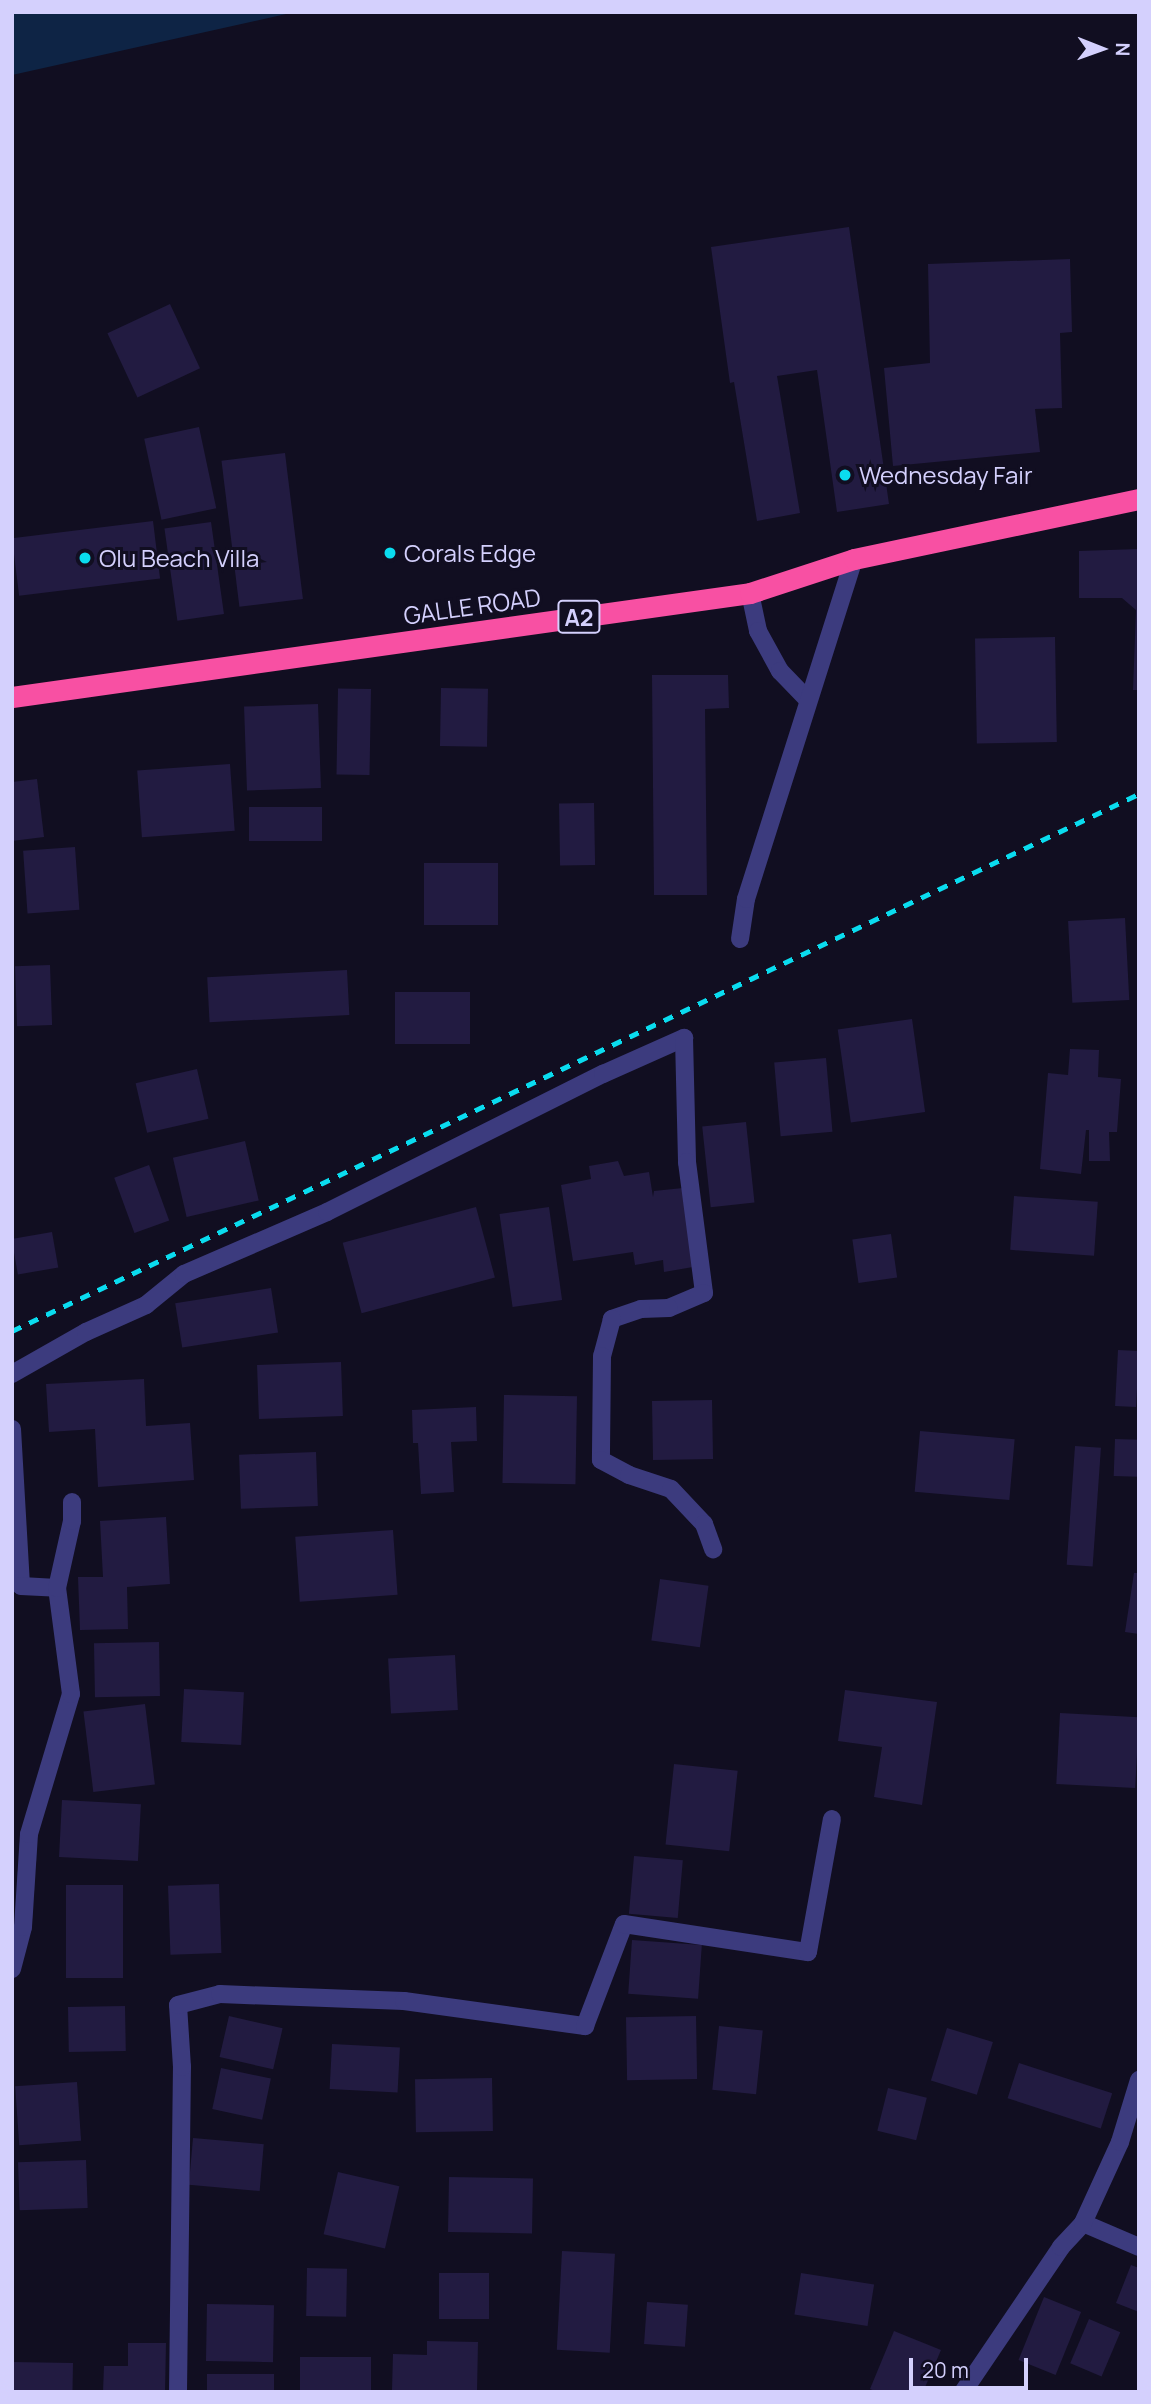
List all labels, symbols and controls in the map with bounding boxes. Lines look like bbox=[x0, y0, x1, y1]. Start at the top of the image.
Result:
north arrow bbox=[1067, 14, 1137, 84]
text: N bbox=[1110, 42, 1136, 56]
place label: Wednesday Fair bbox=[859, 461, 1033, 489]
marker: Wednesday Fair bbox=[837, 467, 853, 483]
place label: Corals Edge bbox=[404, 539, 536, 567]
place label: Olu Beach Villa bbox=[99, 544, 259, 572]
marker: Corals Edge bbox=[382, 545, 398, 561]
marker: Olu Beach Villa bbox=[77, 550, 93, 566]
street label: GALLE ROAD bbox=[402, 582, 542, 630]
road number: A2 bbox=[556, 597, 602, 636]
scale bar bbox=[913, 2344, 1032, 2388]
text: 20 m bbox=[922, 2356, 969, 2384]

